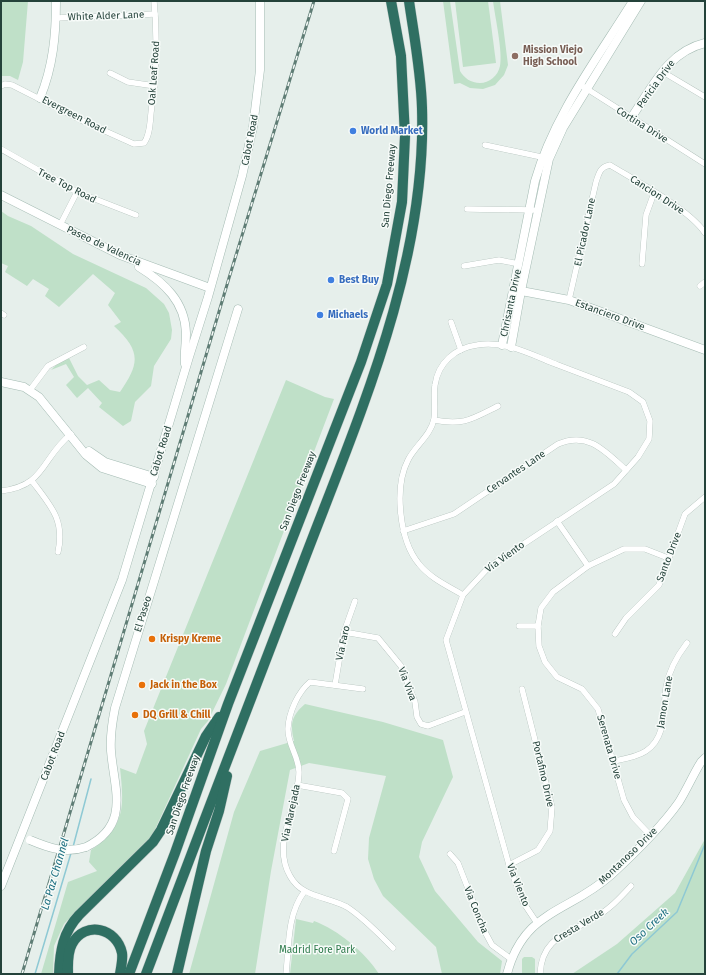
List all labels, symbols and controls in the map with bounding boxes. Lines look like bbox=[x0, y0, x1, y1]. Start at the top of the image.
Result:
street label: White Alder Lane bbox=[67, 9, 145, 23]
street label: Oak Leaf Road bbox=[146, 40, 162, 106]
place label: Mission Viejo High School bbox=[523, 44, 583, 68]
marker: Mission Viejo High School bbox=[510, 51, 520, 61]
street label: Pericia Drive bbox=[634, 58, 678, 110]
street label: Evergreen Road bbox=[40, 94, 108, 136]
street label: Cortina Drive bbox=[614, 104, 670, 146]
street label: Cabot Road bbox=[239, 113, 261, 167]
place label: World Market bbox=[361, 125, 423, 137]
marker: World Market bbox=[348, 126, 358, 136]
street label: San Diego Freeway bbox=[379, 144, 399, 228]
street label: Tree Top Road bbox=[36, 166, 98, 206]
street label: Cancion Drive bbox=[628, 173, 686, 217]
street label: El Picador Lane bbox=[572, 197, 598, 267]
street label: Paseo de Valencia bbox=[65, 223, 143, 269]
street label: Chrisanta Drive bbox=[498, 268, 524, 338]
place label: Best Buy bbox=[339, 274, 380, 286]
marker: Best Buy bbox=[326, 275, 336, 285]
street label: Estanciero Drive bbox=[573, 297, 647, 333]
place label: Michaels bbox=[328, 309, 368, 321]
marker: Michaels bbox=[315, 310, 325, 320]
street label: Cabot Road bbox=[148, 424, 174, 478]
street label: Cervantes Lane bbox=[484, 448, 548, 496]
street label: San Diego Freeway bbox=[277, 450, 319, 532]
street label: Santo Drive bbox=[654, 531, 684, 583]
street label: Via Viento bbox=[483, 539, 527, 575]
street label: El Paseo bbox=[132, 594, 154, 634]
street label: Via Faro bbox=[333, 624, 353, 662]
place label: Krispy Kreme bbox=[160, 633, 221, 645]
marker: Krispy Kreme bbox=[147, 634, 157, 644]
street label: Via Viva bbox=[395, 665, 419, 703]
street label: Jamon Lane bbox=[654, 675, 676, 729]
place label: Jack in the Box bbox=[149, 679, 218, 691]
marker: Jack in the Box bbox=[137, 680, 147, 690]
place label: DQ Grill & Chill bbox=[143, 709, 211, 721]
marker: DQ Grill & Chill bbox=[130, 710, 140, 720]
street label: Serenata Drive bbox=[594, 713, 624, 781]
street label: Cabot Road bbox=[38, 730, 68, 782]
street label: Portafino Drive bbox=[530, 740, 556, 808]
street label: San Diego Freeway bbox=[164, 753, 202, 837]
street label: Via Marejada bbox=[279, 783, 303, 843]
street label: Montanoso Drive bbox=[596, 825, 660, 887]
water label: La Paz Channel bbox=[39, 836, 71, 912]
street label: Via Viento bbox=[504, 862, 532, 908]
street label: Via Concha bbox=[461, 885, 491, 935]
street label: Cresta Verde bbox=[552, 906, 606, 946]
water label: Oso Creek bbox=[627, 906, 671, 948]
park label: Madrid Fore Park bbox=[279, 944, 356, 956]

